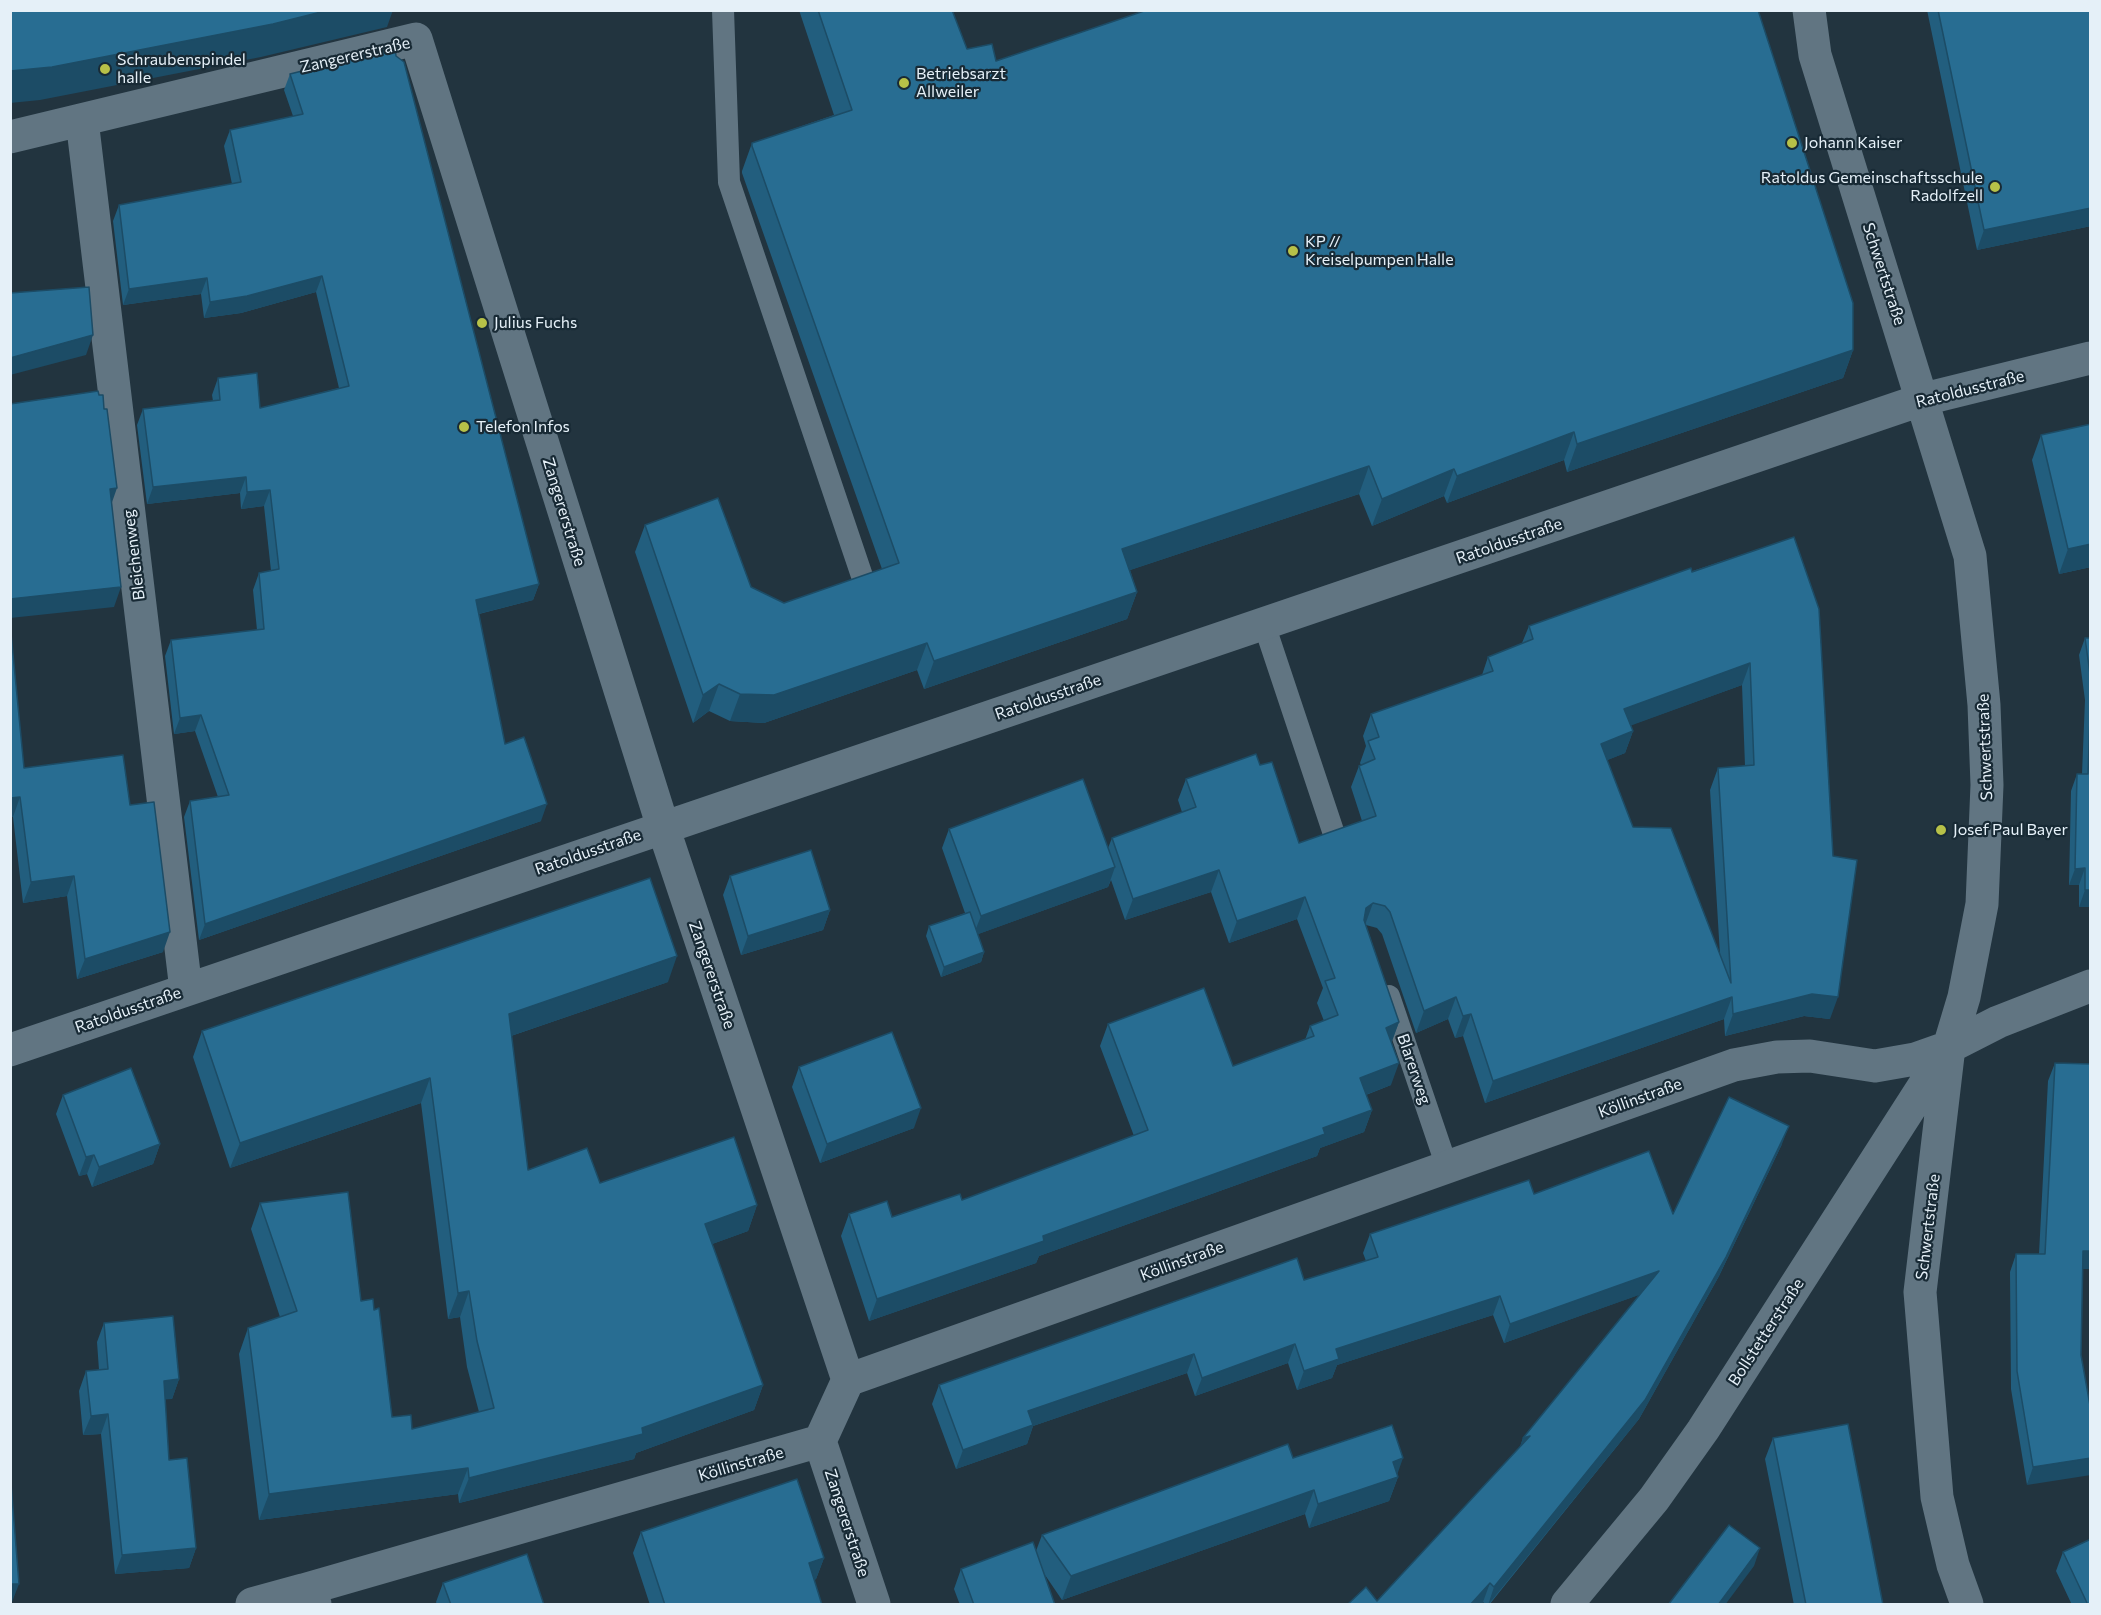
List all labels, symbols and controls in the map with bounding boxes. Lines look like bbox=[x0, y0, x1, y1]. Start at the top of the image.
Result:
street label: Zangererstraße bbox=[298, 33, 412, 77]
place label: Schraubenspindel halle bbox=[117, 50, 246, 88]
marker: Schraubenspindel halle bbox=[98, 62, 112, 76]
place label: Betriebsarzt Allweiler bbox=[916, 64, 1006, 102]
marker: Betriebsarzt Allweiler bbox=[897, 76, 911, 90]
place label: Johann Kaiser bbox=[1804, 133, 1902, 153]
marker: Johann Kaiser bbox=[1785, 136, 1799, 150]
place label: Ratoldus Gemeinschaftsschule Radolfzell bbox=[1761, 168, 1983, 206]
marker: Ratoldus Gemeinschaftsschule Radolfzell bbox=[1988, 180, 2002, 194]
street label: Schwertstraße bbox=[1858, 220, 1910, 328]
place label: KP // Kreiselpumpen Halle bbox=[1305, 232, 1454, 270]
marker: KP // Kreiselpumpen Halle bbox=[1286, 244, 1300, 258]
place label: Julius Fuchs bbox=[494, 313, 577, 333]
marker: Julius Fuchs bbox=[475, 316, 489, 330]
street label: Ratoldusstraße bbox=[1914, 366, 2026, 412]
place label: Telefon Infos bbox=[476, 417, 570, 437]
marker: Telefon Infos bbox=[457, 420, 471, 434]
street label: Zangererstraße bbox=[538, 455, 590, 569]
street label: Bleichenweg bbox=[119, 509, 149, 601]
street label: Ratoldusstraße bbox=[1453, 514, 1565, 568]
street label: Ratoldusstraße bbox=[992, 670, 1104, 724]
street label: Schwertstraße bbox=[1974, 693, 1996, 801]
place label: Josef Paul Bayer bbox=[1953, 820, 2068, 840]
marker: Josef Paul Bayer bbox=[1934, 823, 1948, 837]
street label: Ratoldusstraße bbox=[532, 825, 644, 879]
street label: Zangererstraße bbox=[685, 919, 739, 1031]
street label: Ratoldusstraße bbox=[72, 983, 184, 1037]
street label: Blarerweg bbox=[1393, 1031, 1435, 1107]
street label: Köllinstraße bbox=[1596, 1074, 1684, 1122]
street label: Schwertstraße bbox=[1912, 1173, 1944, 1281]
street label: Köllinstraße bbox=[1138, 1237, 1226, 1285]
street label: Bollstetterstraße bbox=[1724, 1275, 1808, 1389]
street label: Köllinstraße bbox=[696, 1443, 786, 1485]
street label: Zangererstraße bbox=[820, 1467, 874, 1579]

